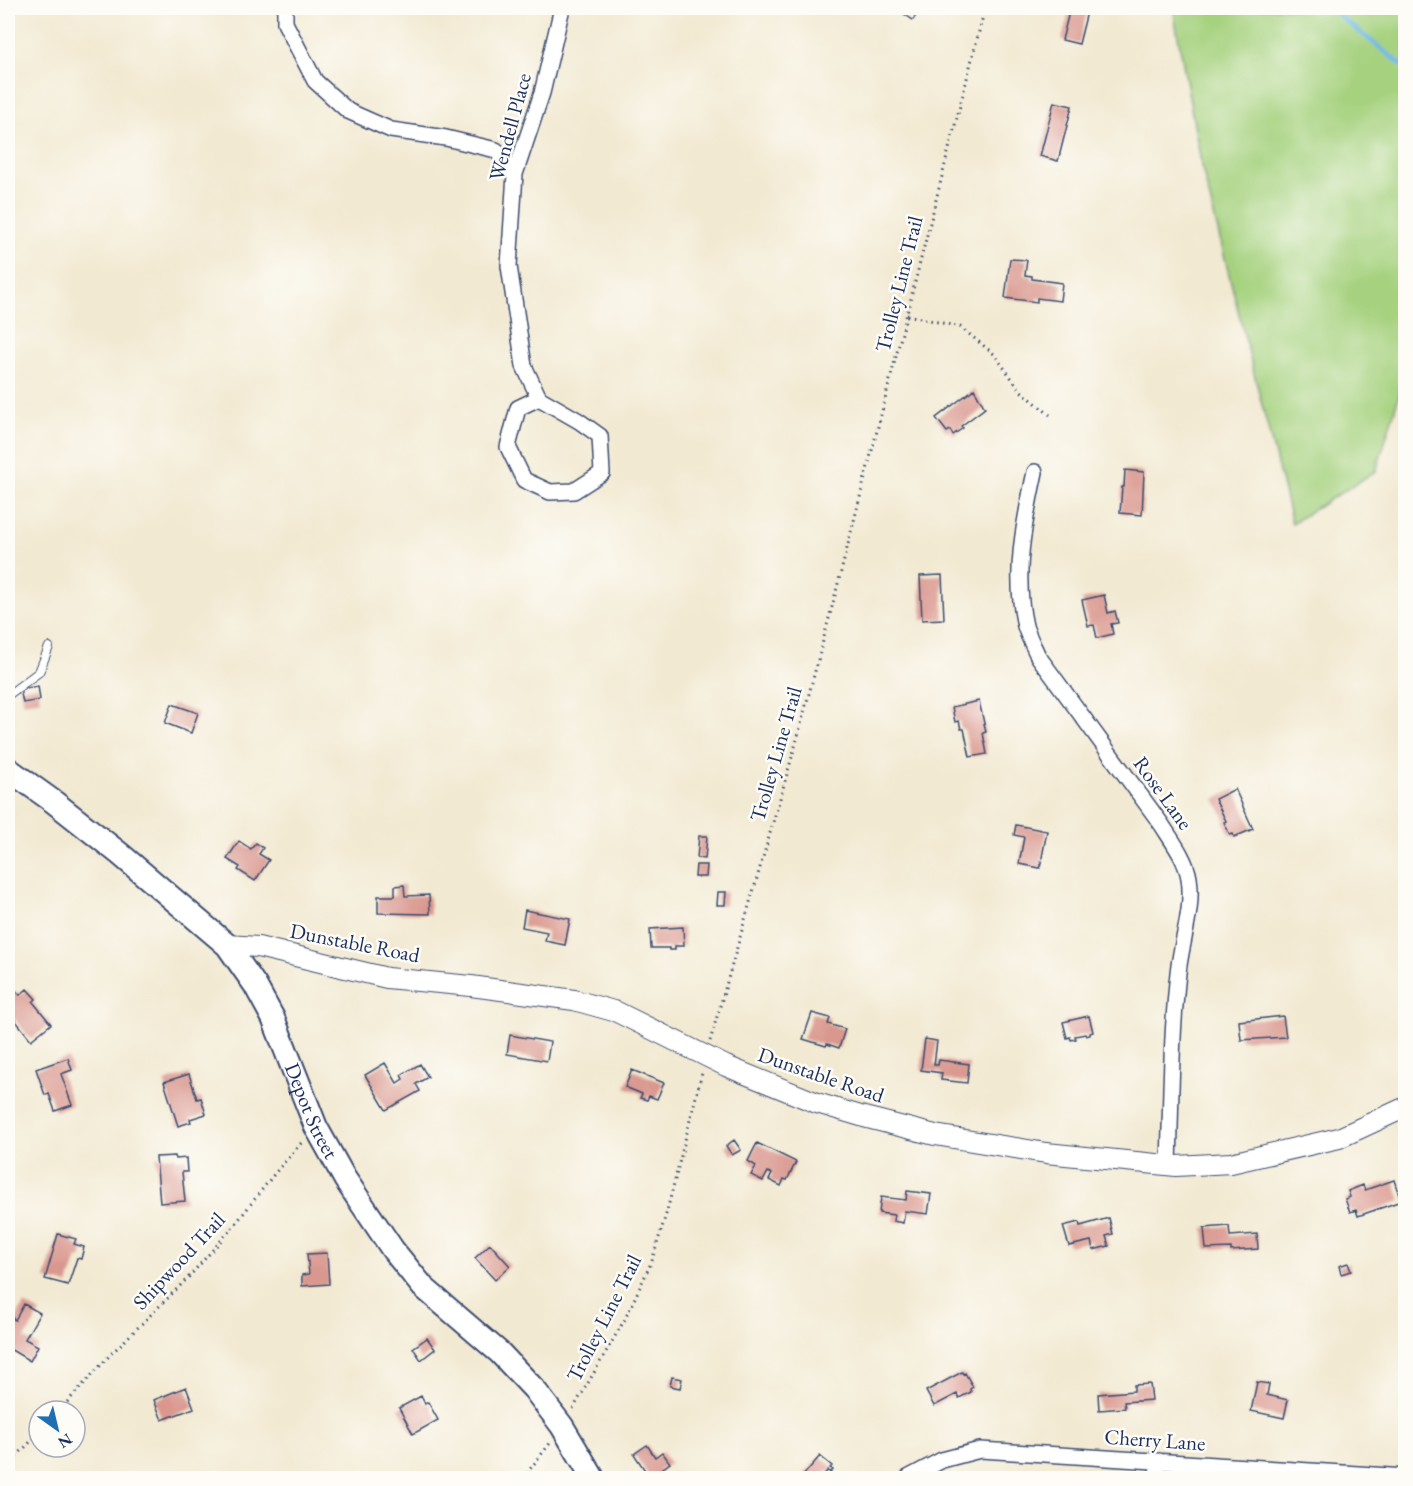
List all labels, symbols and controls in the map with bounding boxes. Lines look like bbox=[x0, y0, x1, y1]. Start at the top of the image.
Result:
street label: Wendell Place bbox=[482, 70, 537, 184]
street label: Trolley Line Trail bbox=[869, 213, 928, 355]
street label: Trolley Line Trail bbox=[743, 683, 808, 824]
street label: Rose Lane bbox=[1128, 751, 1199, 835]
street label: Dunstable Road bbox=[288, 917, 423, 968]
street label: Dunstable Road bbox=[755, 1040, 888, 1109]
street label: Depot Street bbox=[279, 1059, 345, 1164]
street label: Shipwood Trail bbox=[127, 1206, 231, 1315]
street label: Trolley Line Trail bbox=[560, 1250, 647, 1386]
north arrow bbox=[27, 1399, 87, 1459]
street label: Cherry Lane bbox=[1104, 1423, 1206, 1457]
text: N bbox=[54, 1429, 76, 1453]

